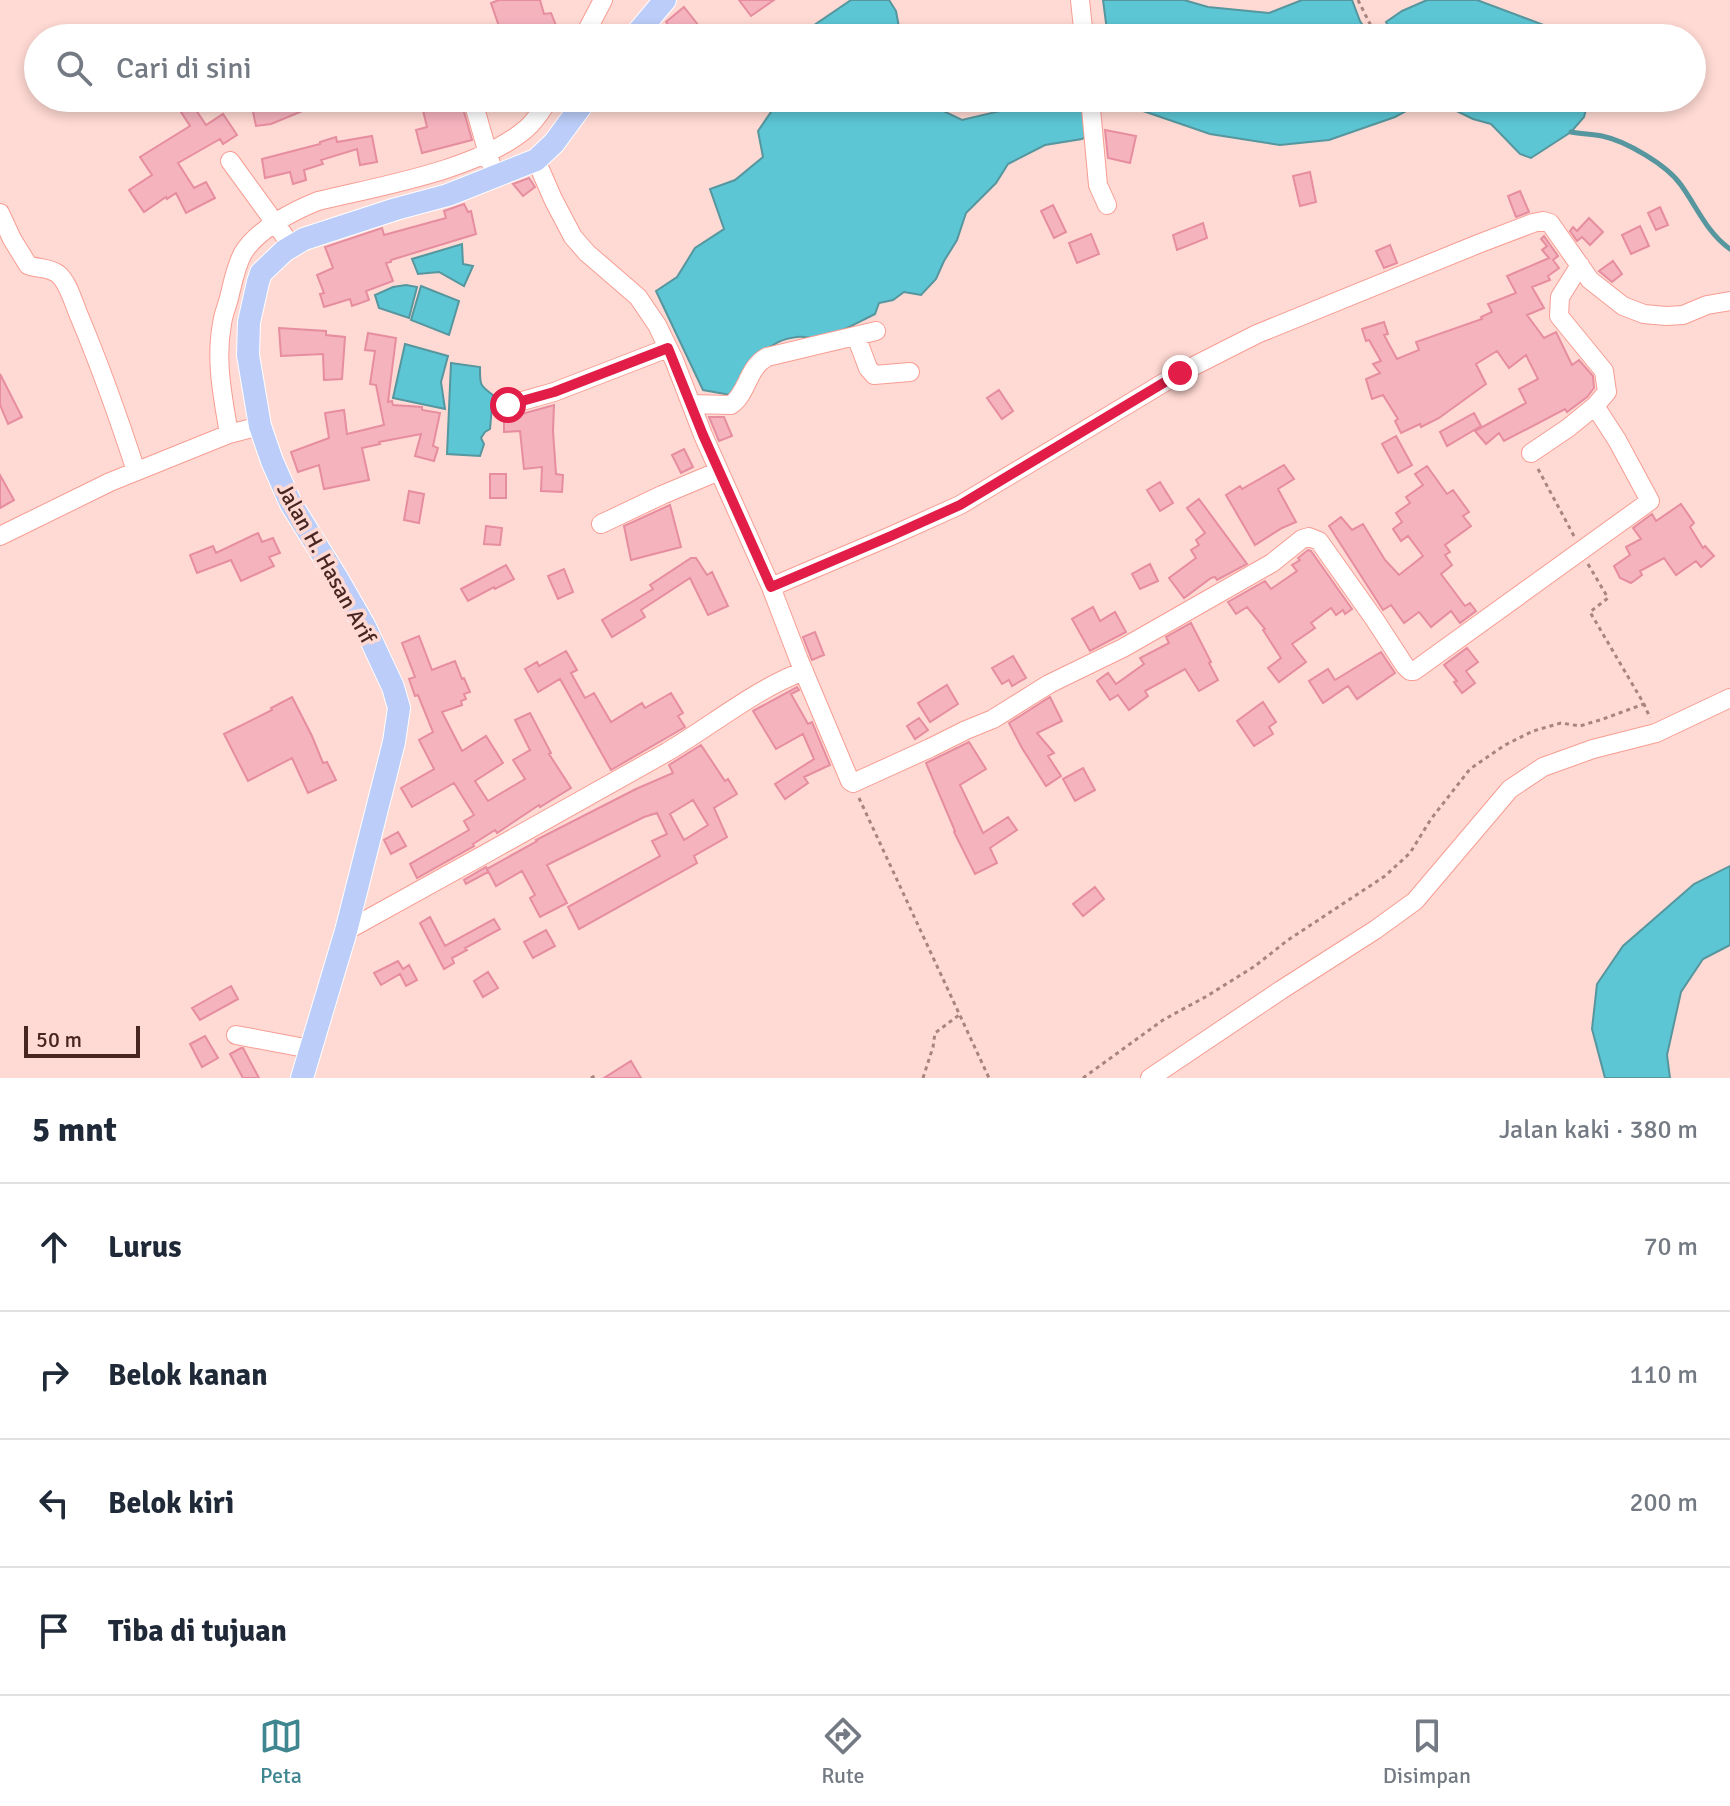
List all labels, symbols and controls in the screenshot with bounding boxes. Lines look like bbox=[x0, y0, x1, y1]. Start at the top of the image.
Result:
search box bbox=[24, 24, 1706, 112]
icon: search bbox=[52, 46, 96, 90]
text: Cari di sini bbox=[116, 50, 252, 87]
route end bbox=[1162, 355, 1198, 391]
route start bbox=[490, 387, 526, 423]
street label: Jalan H. Hasan Arif bbox=[271, 478, 383, 650]
scale bar bbox=[24, 1022, 140, 1058]
text: 50 m bbox=[36, 1026, 82, 1053]
text: 5 mnt bbox=[32, 1109, 117, 1151]
text: Jalan kaki · 380 m bbox=[1499, 1114, 1698, 1146]
icon: ahead bbox=[32, 1225, 76, 1269]
text: Lurus bbox=[108, 1229, 182, 1266]
text: 70 m bbox=[1643, 1231, 1698, 1263]
icon: right bbox=[32, 1353, 76, 1397]
text: Belok kanan bbox=[108, 1357, 268, 1394]
text: 110 m bbox=[1629, 1359, 1698, 1391]
icon: left bbox=[32, 1481, 76, 1525]
text: Belok kiri bbox=[108, 1485, 234, 1522]
text: 200 m bbox=[1629, 1487, 1698, 1519]
icon: arrive bbox=[32, 1609, 76, 1653]
text: Tiba di tujuan bbox=[108, 1613, 287, 1650]
tab: Peta bbox=[259, 1714, 303, 1789]
tab: Rute bbox=[821, 1714, 865, 1789]
tab: Disimpan bbox=[1383, 1714, 1471, 1789]

